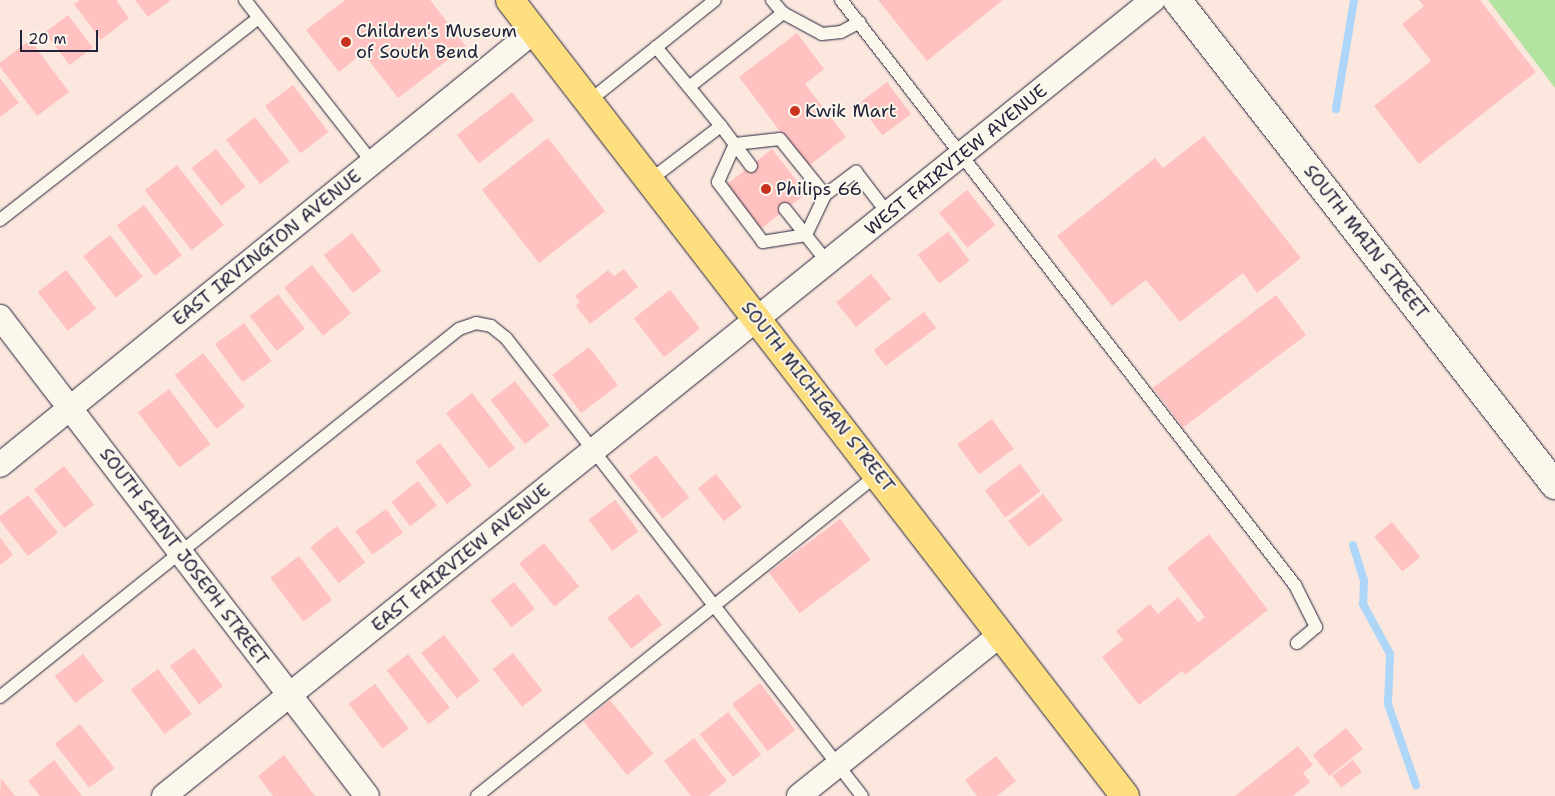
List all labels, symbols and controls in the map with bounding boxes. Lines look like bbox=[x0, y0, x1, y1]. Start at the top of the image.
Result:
scale bar bbox=[22, 20, 100, 52]
place label: Children's Museum of South Bend bbox=[356, 21, 517, 64]
text: 20 m bbox=[28, 29, 67, 49]
marker: Children's Museum of South Bend bbox=[340, 36, 352, 48]
street label: WEST FAIRVIEW AVENUE bbox=[861, 80, 1051, 240]
place label: Kwik Mart bbox=[805, 100, 897, 122]
marker: Kwik Mart bbox=[789, 105, 801, 117]
street label: SOUTH MAIN STREET bbox=[1299, 161, 1433, 323]
street label: EAST IRVINGTON AVENUE bbox=[168, 165, 366, 331]
place label: Philips 66 bbox=[776, 178, 862, 200]
marker: Philips 66 bbox=[760, 183, 772, 195]
street label: SOUTH MICHIGAN STREET bbox=[737, 297, 899, 497]
street label: SOUTH SAINT JOSEPH STREET bbox=[95, 444, 273, 670]
street label: EAST FAIRVIEW AVENUE bbox=[367, 479, 555, 637]

